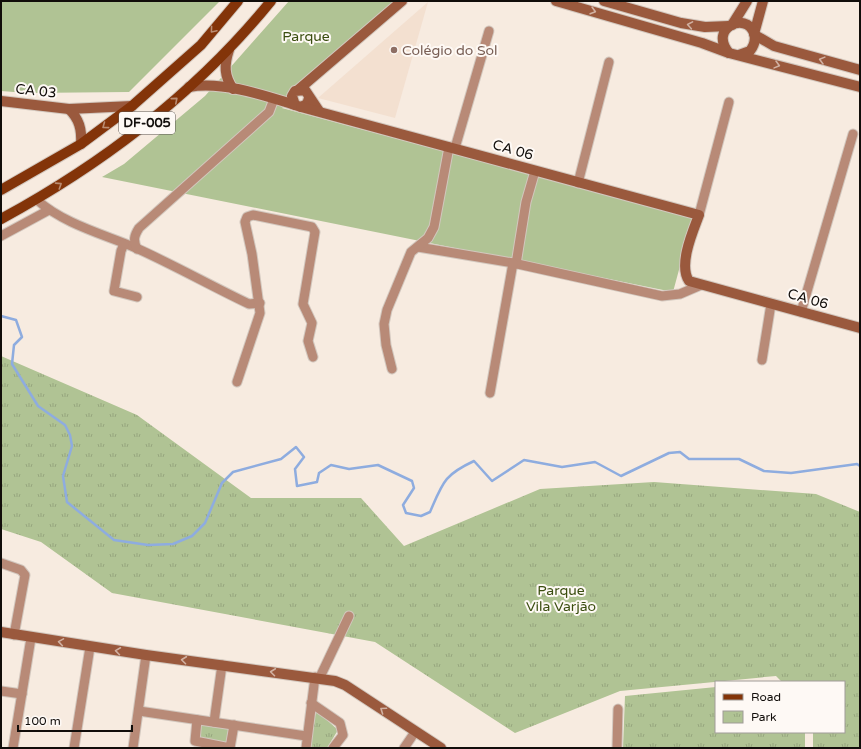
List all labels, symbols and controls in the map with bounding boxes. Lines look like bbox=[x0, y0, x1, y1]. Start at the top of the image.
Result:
one-way arrow bbox=[589, 6, 596, 15]
one-way arrow bbox=[687, 21, 693, 29]
one-way arrow bbox=[210, 26, 217, 33]
park label: Parque bbox=[282, 28, 330, 45]
place label: Colégio do Sol bbox=[402, 42, 498, 59]
marker: Colégio do Sol bbox=[389, 45, 399, 55]
one-way arrow bbox=[819, 56, 826, 64]
one-way arrow bbox=[773, 60, 780, 69]
street label: CA 03 bbox=[15, 80, 57, 102]
one-way arrow bbox=[170, 98, 177, 105]
road number: DF-005 bbox=[119, 112, 175, 134]
one-way arrow bbox=[103, 121, 110, 128]
street label: CA 06 bbox=[491, 136, 535, 164]
one-way arrow bbox=[55, 183, 62, 190]
street label: CA 06 bbox=[786, 285, 830, 313]
park label: Parque Vila Varjão bbox=[526, 582, 596, 615]
one-way arrow bbox=[58, 638, 64, 647]
one-way arrow bbox=[115, 647, 121, 656]
one-way arrow bbox=[181, 656, 187, 665]
one-way arrow bbox=[270, 667, 276, 676]
legend bbox=[715, 681, 845, 733]
text: Road bbox=[751, 690, 781, 704]
scale bar bbox=[18, 707, 132, 733]
one-way arrow bbox=[380, 708, 387, 715]
text: Park bbox=[751, 710, 777, 724]
text: 100 m bbox=[24, 714, 61, 728]

